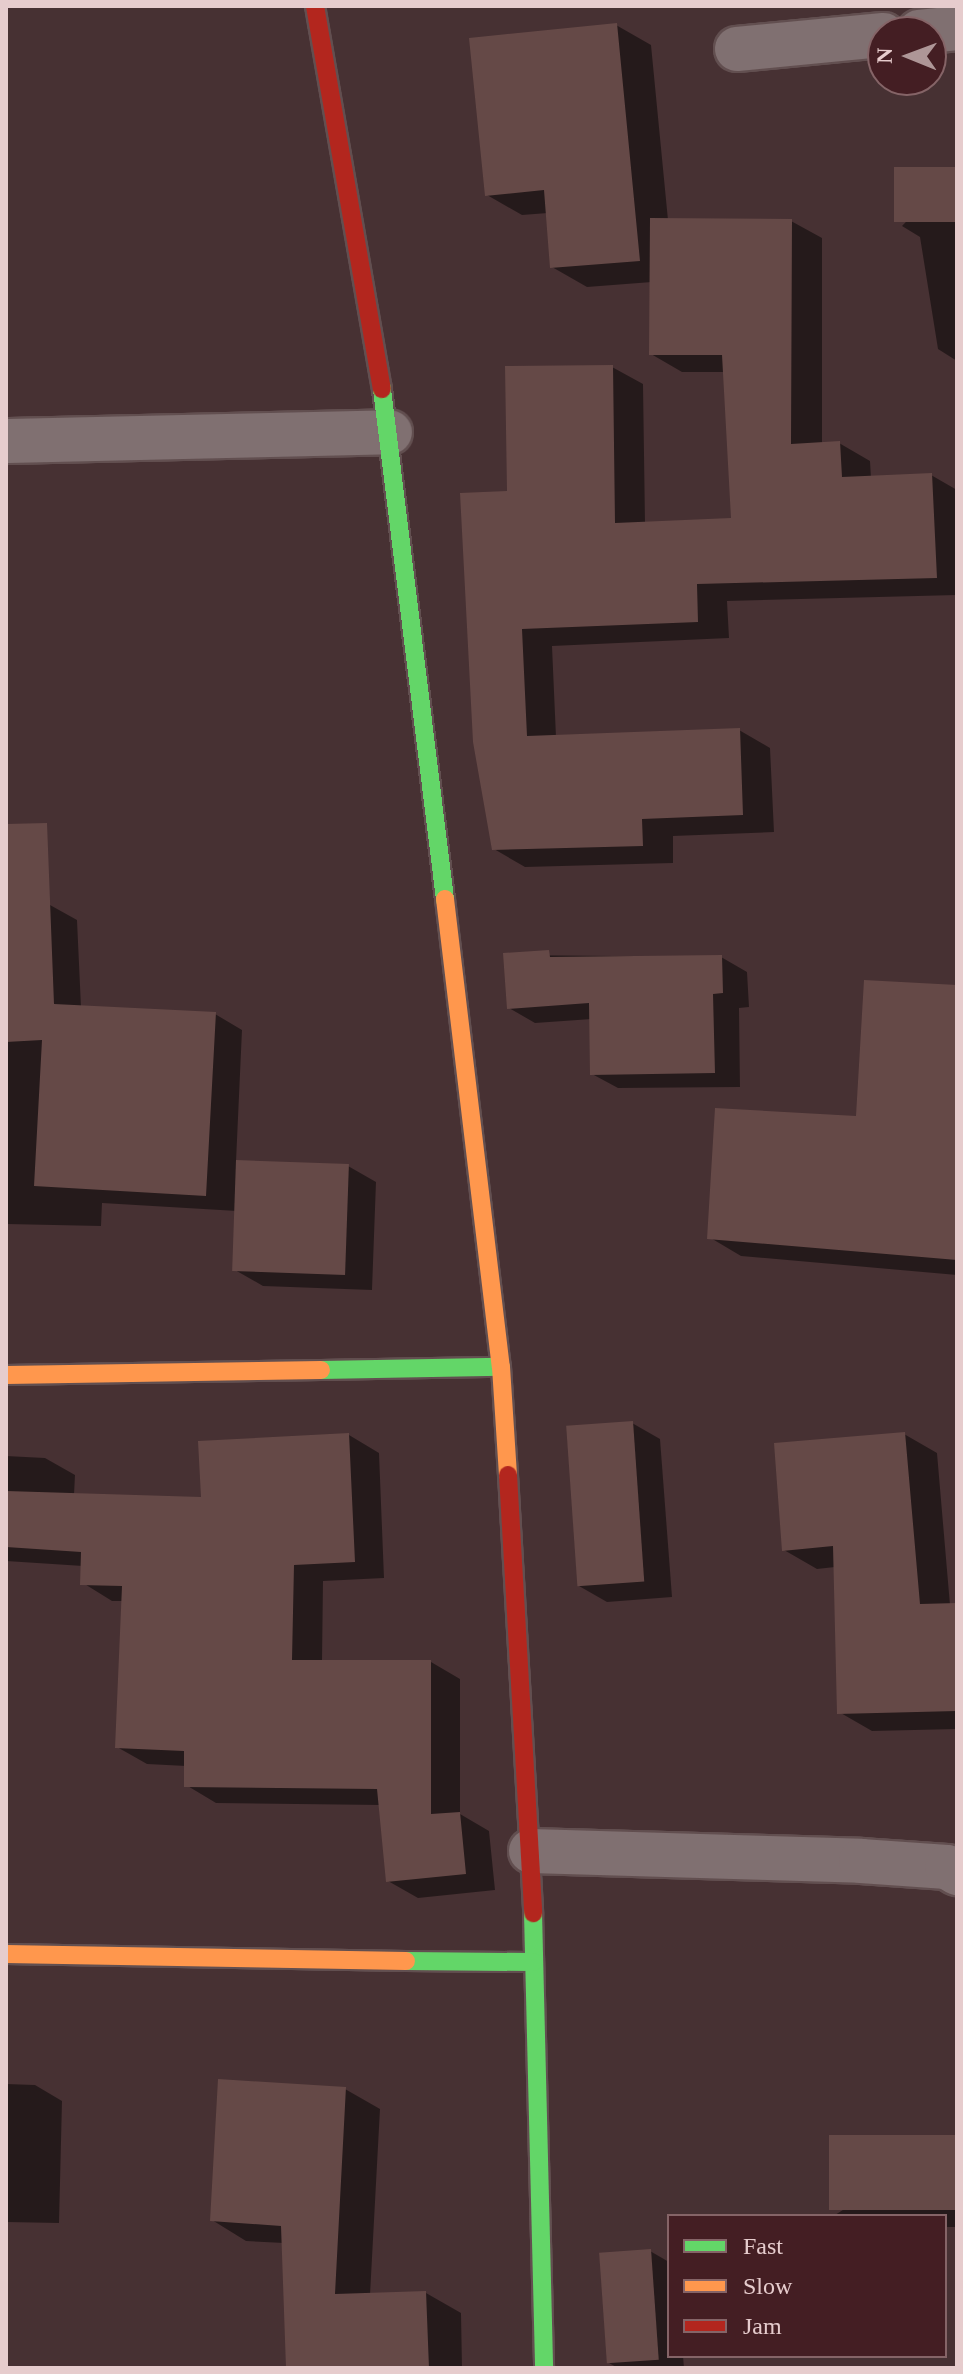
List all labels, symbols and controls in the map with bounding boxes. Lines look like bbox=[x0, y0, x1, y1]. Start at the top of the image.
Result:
north arrow bbox=[867, 16, 947, 96]
text: N bbox=[872, 47, 897, 64]
legend bbox=[667, 2214, 947, 2358]
text: Fast bbox=[743, 2233, 783, 2259]
text: Slow bbox=[743, 2273, 792, 2299]
text: Jam bbox=[743, 2313, 782, 2339]

